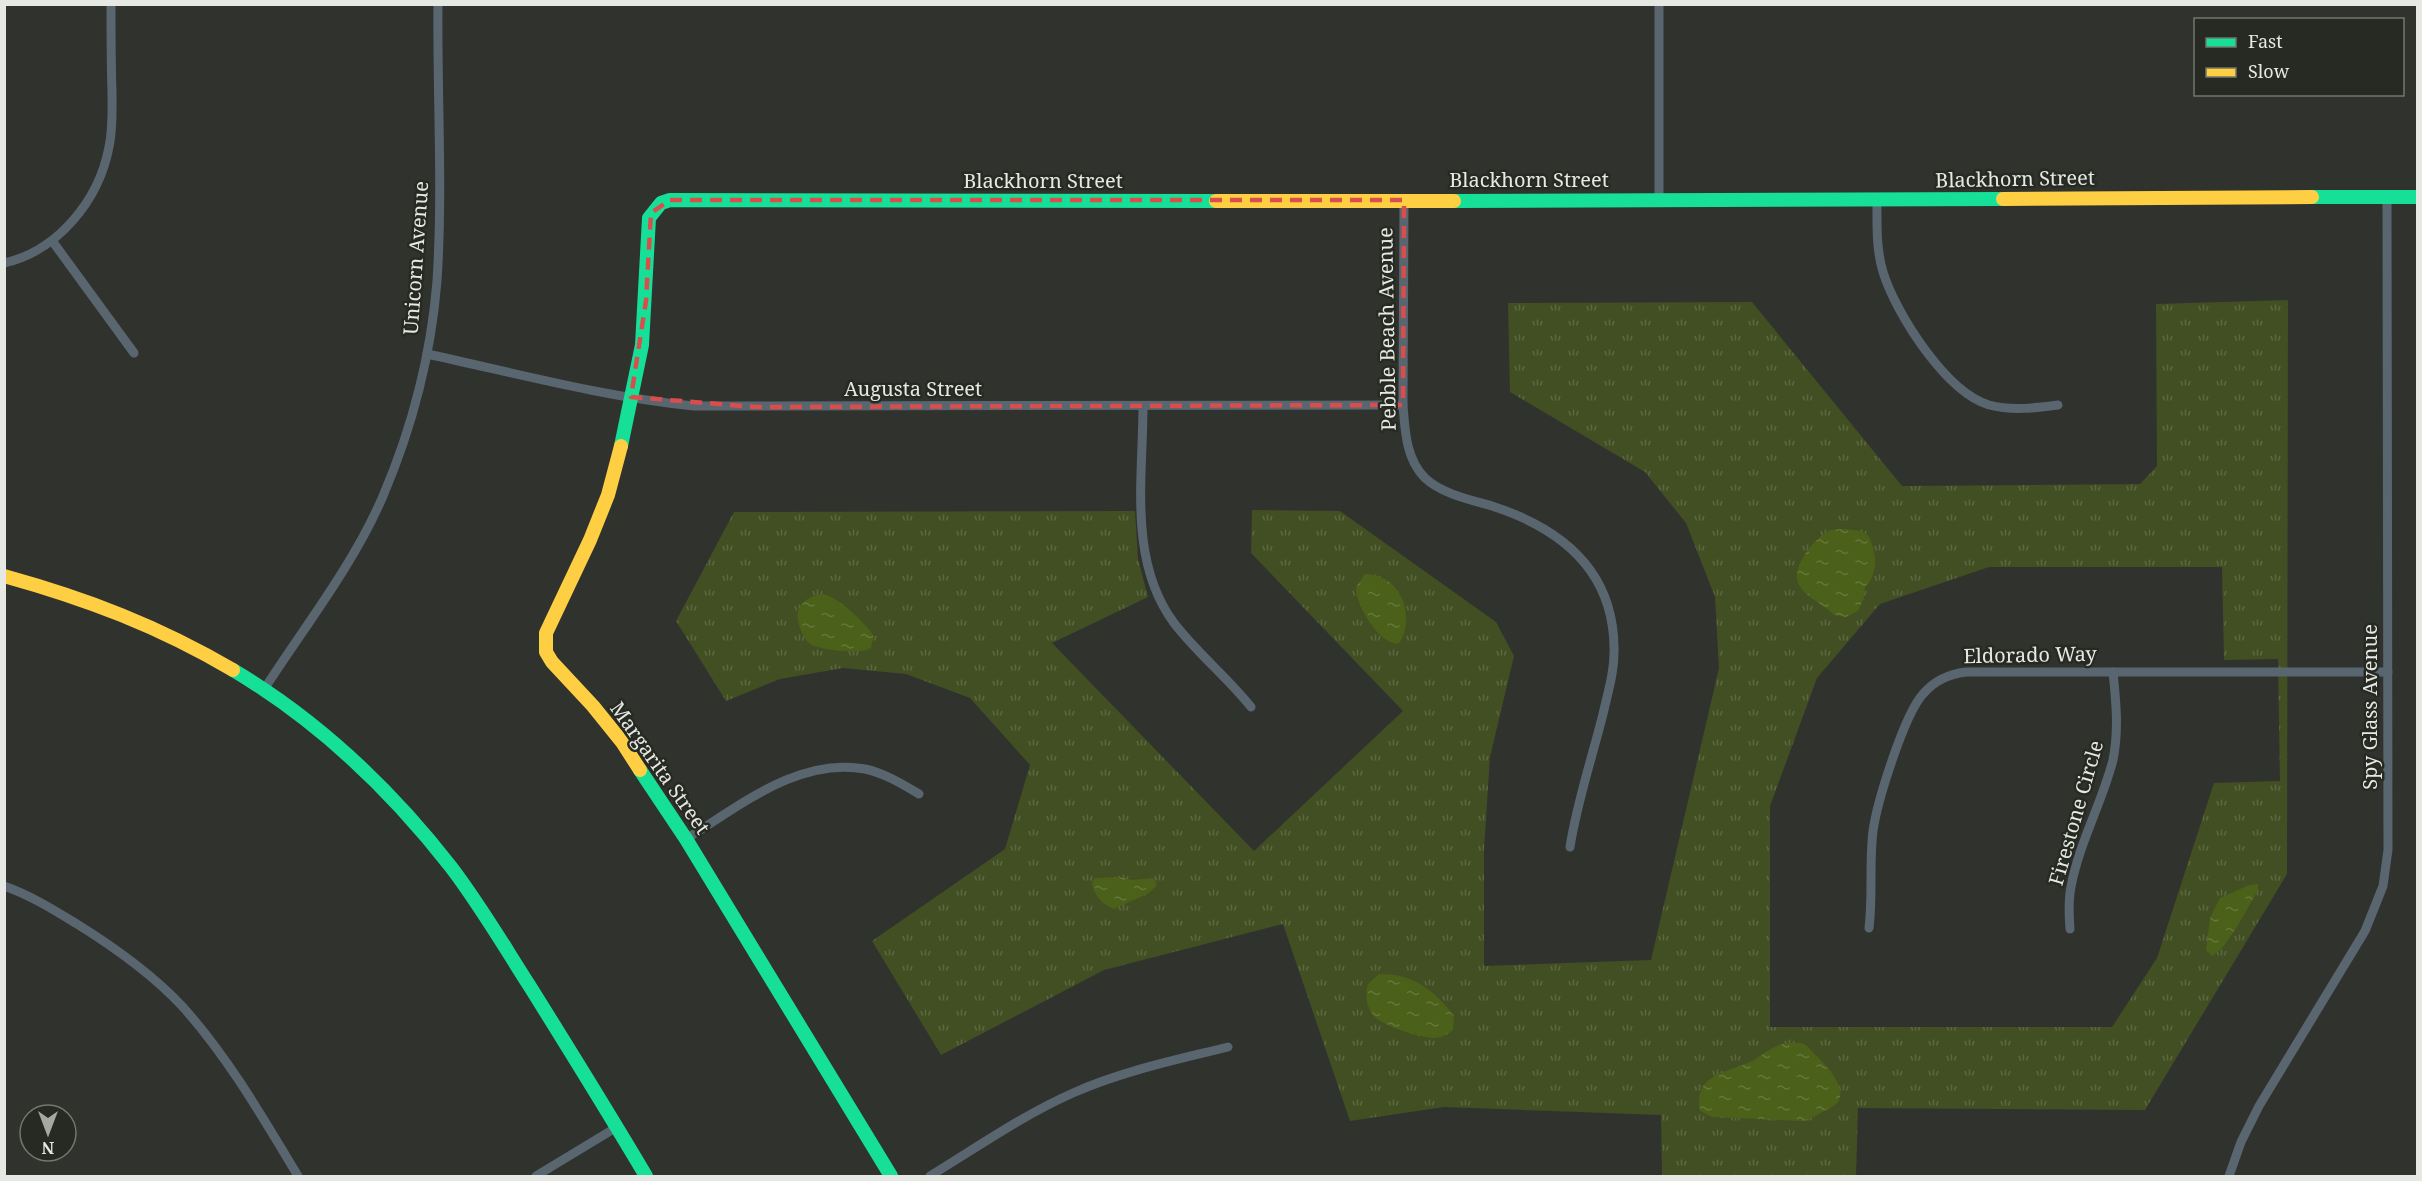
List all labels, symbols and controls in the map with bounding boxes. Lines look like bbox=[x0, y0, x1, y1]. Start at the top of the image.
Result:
legend bbox=[2194, 18, 2404, 96]
text: Fast bbox=[2248, 29, 2283, 53]
text: Slow bbox=[2248, 59, 2290, 83]
street label: Blackhorn Street bbox=[1935, 164, 2095, 193]
street label: Blackhorn Street bbox=[1449, 166, 1609, 193]
street label: Blackhorn Street bbox=[963, 167, 1123, 194]
street label: Unicorn Avenue bbox=[397, 180, 434, 336]
street label: Pebble Beach Avenue bbox=[1371, 227, 1402, 431]
street label: Augusta Street bbox=[844, 375, 982, 402]
street label: Spy Glass Avenue bbox=[2356, 624, 2383, 790]
street label: Eldorado Way bbox=[1963, 640, 2098, 669]
street label: Margarita Street bbox=[604, 696, 716, 840]
street label: Firestone Circle bbox=[2042, 737, 2109, 888]
north arrow bbox=[18, 1103, 78, 1163]
text: N bbox=[41, 1137, 54, 1159]

